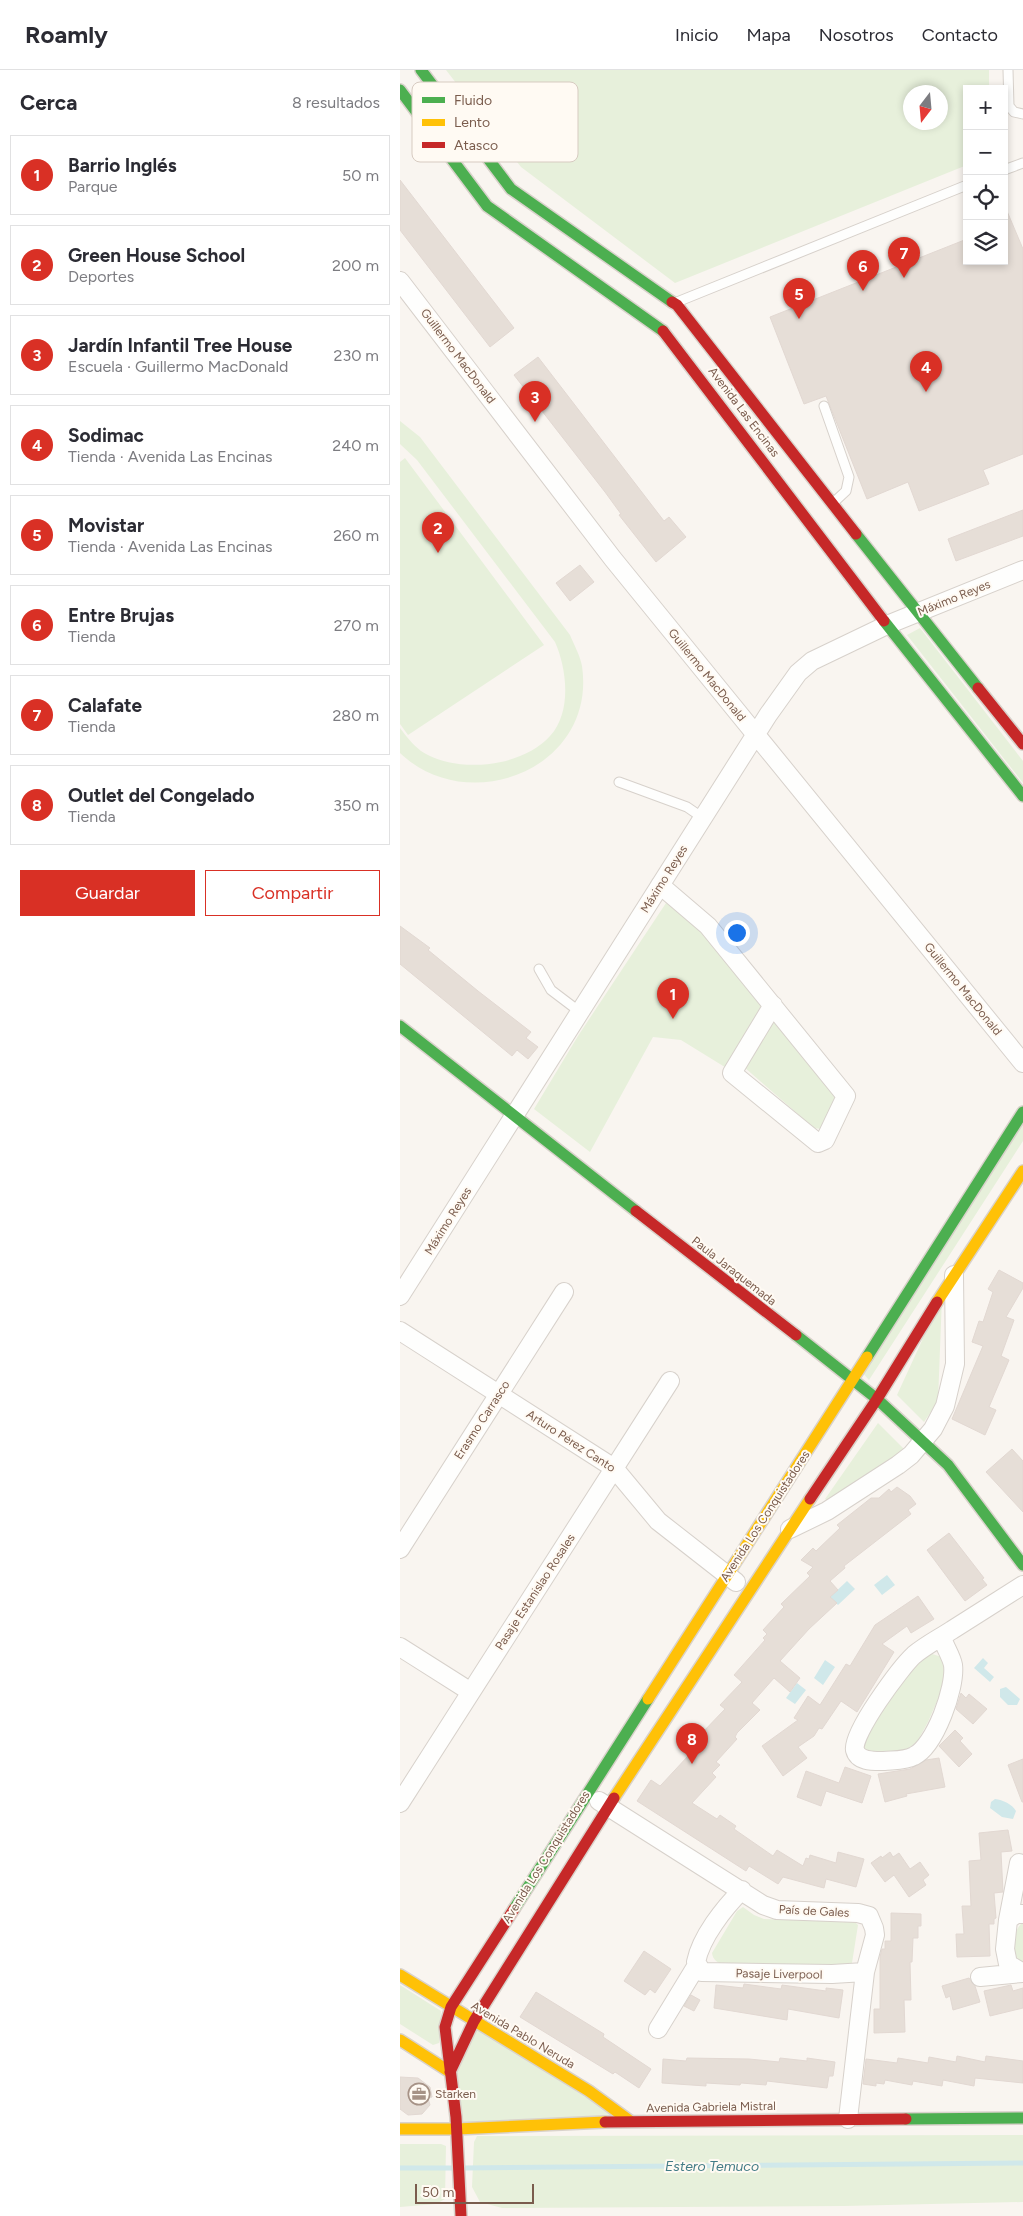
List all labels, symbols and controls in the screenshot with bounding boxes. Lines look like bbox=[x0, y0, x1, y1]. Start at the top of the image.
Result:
text: Roamly bbox=[25, 20, 108, 49]
text: Inicio bbox=[675, 24, 719, 46]
text: Mapa bbox=[747, 24, 791, 46]
text: Nosotros bbox=[819, 24, 894, 46]
text: Contacto bbox=[922, 24, 998, 46]
legend bbox=[412, 82, 578, 162]
north arrow bbox=[903, 85, 948, 130]
map controls bbox=[963, 85, 1008, 265]
button: + bbox=[963, 85, 1008, 130]
text: Cerca bbox=[20, 90, 77, 115]
text: Fluido bbox=[454, 92, 492, 109]
text: 8 resultados bbox=[292, 93, 380, 112]
text: Lento bbox=[454, 114, 490, 131]
button: − bbox=[963, 130, 1008, 175]
text: Atasco bbox=[454, 137, 498, 154]
text: Barrio Inglés bbox=[68, 154, 177, 177]
text: 1 bbox=[34, 166, 40, 185]
text: 50 m bbox=[342, 166, 379, 185]
button: locate bbox=[963, 175, 1008, 220]
text: Parque bbox=[68, 177, 118, 196]
button: layers bbox=[963, 220, 1008, 265]
pin: 7 bbox=[888, 237, 920, 278]
text: Green House School bbox=[68, 244, 245, 267]
pin: 6 bbox=[847, 250, 879, 291]
text: 2 bbox=[32, 256, 42, 275]
text: 200 m bbox=[332, 256, 379, 275]
text: Deportes bbox=[68, 267, 134, 286]
pin: 5 bbox=[783, 278, 815, 319]
street label: Guillermo MacDonald bbox=[418, 306, 498, 406]
text: Jardín Infantil Tree House bbox=[68, 334, 292, 357]
text: 3 bbox=[33, 346, 41, 365]
text: 230 m bbox=[334, 346, 379, 365]
pin: 4 bbox=[910, 351, 942, 392]
text: Escuela · Guillermo MacDonald bbox=[68, 357, 288, 376]
street label: Avenida Las Encinas bbox=[706, 364, 783, 460]
pin: 3 bbox=[519, 381, 551, 422]
text: Sodimac bbox=[68, 424, 144, 447]
text: 4 bbox=[32, 436, 42, 455]
text: 240 m bbox=[332, 436, 379, 455]
text: Tienda · Avenida Las Encinas bbox=[68, 447, 273, 466]
pin: 2 bbox=[422, 512, 454, 553]
text: Movistar bbox=[68, 514, 144, 537]
text: 5 bbox=[32, 526, 42, 545]
text: 260 m bbox=[333, 526, 379, 545]
text: Tienda · Avenida Las Encinas bbox=[68, 537, 273, 556]
street label: Máximo Reyes bbox=[916, 577, 993, 619]
text: Entre Brujas bbox=[68, 604, 174, 627]
text: 6 bbox=[32, 616, 42, 635]
text: 270 m bbox=[334, 616, 379, 635]
street label: Guillermo MacDonald bbox=[665, 626, 749, 724]
text: Tienda bbox=[68, 627, 116, 646]
text: Calafate bbox=[68, 694, 142, 717]
text: 7 bbox=[33, 706, 41, 725]
text: 280 m bbox=[332, 706, 379, 725]
text: Tienda bbox=[68, 717, 116, 736]
text: Outlet del Congelado bbox=[68, 784, 254, 807]
text: 8 bbox=[32, 796, 42, 815]
text: 350 m bbox=[333, 796, 379, 815]
text: Tienda bbox=[68, 807, 116, 826]
street label: Máximo Reyes bbox=[638, 842, 691, 915]
button: Guardar bbox=[20, 870, 195, 916]
button: Compartir bbox=[205, 870, 380, 916]
your location bbox=[724, 920, 750, 946]
street label: Guillermo MacDonald bbox=[921, 940, 1005, 1038]
pin: 1 bbox=[657, 978, 689, 1019]
street label: Máximo Reyes bbox=[422, 1184, 475, 1257]
street label: Paula Jaraquemada bbox=[689, 1234, 779, 1308]
street label: Erasmo Carrasco bbox=[451, 1378, 513, 1462]
street label: Arturo Pérez Canto bbox=[524, 1407, 618, 1475]
street label: Avenida Los Conquistadores bbox=[717, 1448, 813, 1584]
street label: Pasaje Estanislao Rosales bbox=[492, 1531, 578, 1653]
pin: 8 bbox=[676, 1723, 708, 1764]
street label: Avenida Los Conquistadores bbox=[499, 1788, 593, 1926]
street label: País de Gales bbox=[778, 1902, 850, 1920]
street label: Pasaje Liverpool bbox=[735, 1966, 823, 1982]
street label: Avenida Pablo Neruda bbox=[469, 1998, 577, 2072]
office icon: Starken bbox=[407, 2082, 431, 2106]
place label: Starken bbox=[435, 2087, 476, 2101]
street label: Avenida Gabriela Mistral bbox=[646, 2099, 776, 2115]
water label: Estero Temuco bbox=[665, 2158, 759, 2175]
scale bar bbox=[415, 2181, 534, 2204]
text: 50 m bbox=[422, 2184, 454, 2201]

